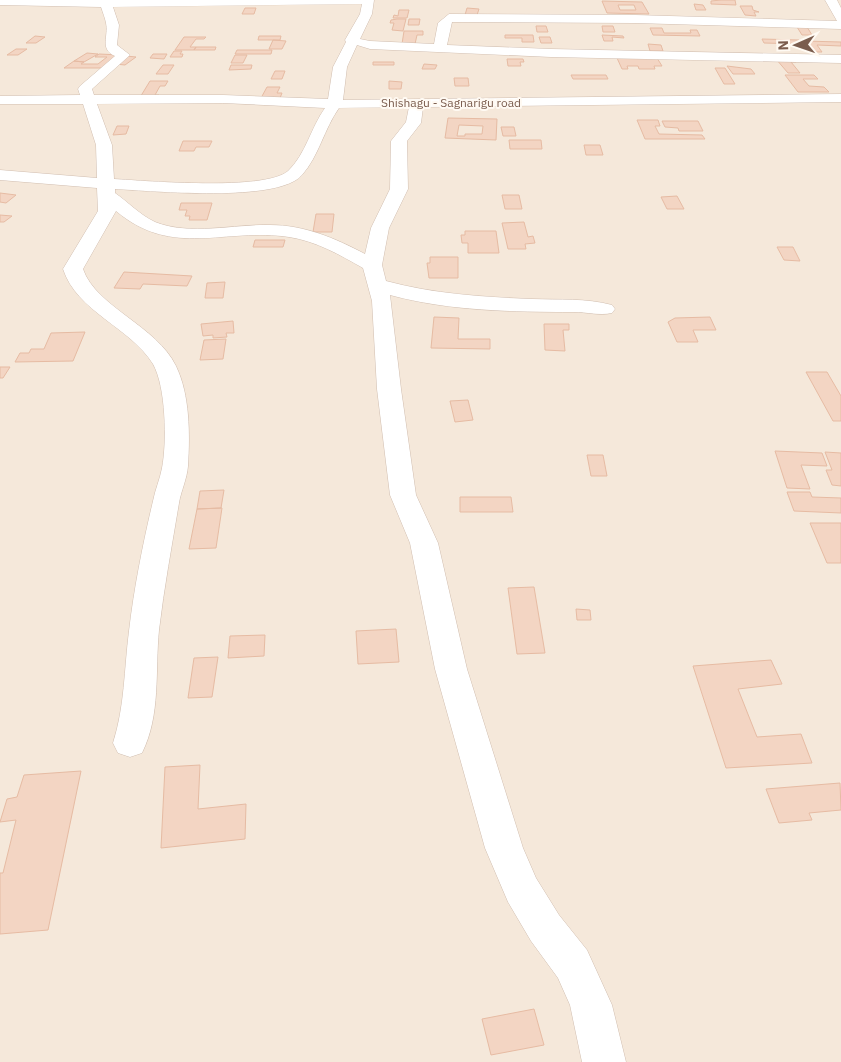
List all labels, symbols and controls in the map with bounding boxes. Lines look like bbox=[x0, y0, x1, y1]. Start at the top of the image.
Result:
north arrow bbox=[771, 20, 821, 70]
text: N bbox=[774, 40, 792, 51]
street label: Shishagu - Sagnarigu road bbox=[381, 95, 521, 110]

